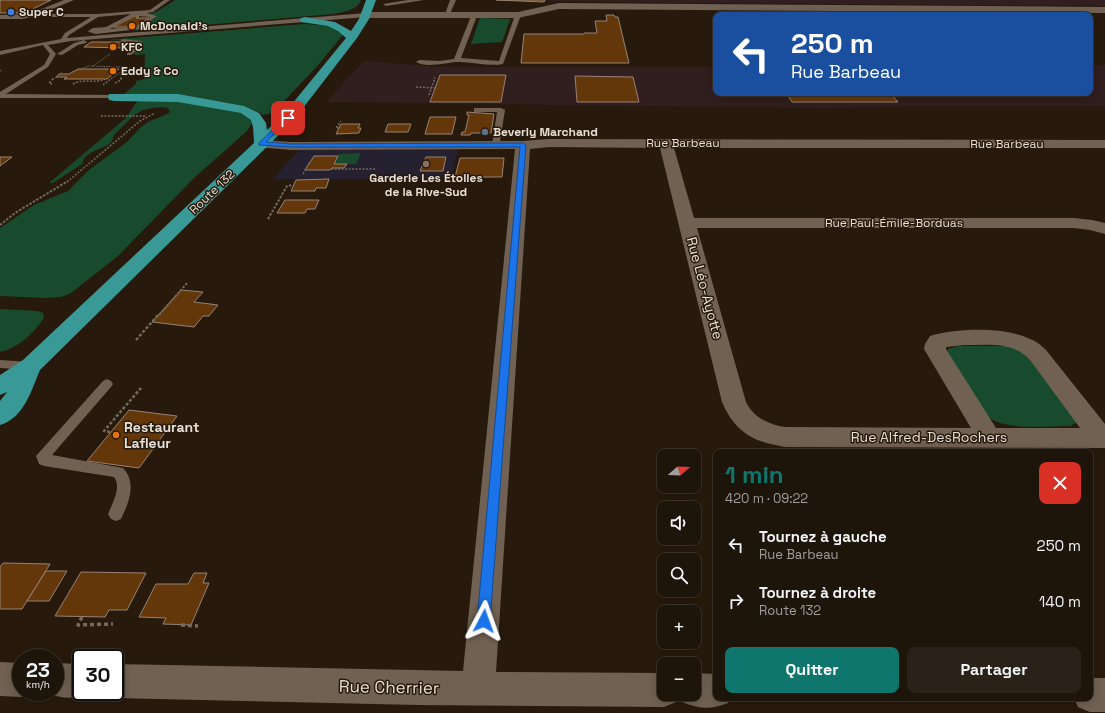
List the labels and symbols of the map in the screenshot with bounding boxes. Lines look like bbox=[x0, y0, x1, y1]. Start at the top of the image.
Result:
place label: Super C bbox=[19, 4, 64, 20]
marker: Super C bbox=[6, 7, 16, 17]
place label: McDonald's bbox=[140, 18, 208, 34]
marker: McDonald's bbox=[127, 21, 137, 31]
place label: KFC bbox=[121, 39, 143, 55]
marker: KFC bbox=[108, 42, 118, 52]
place label: Eddy & Co bbox=[121, 63, 179, 79]
marker: Eddy & Co bbox=[108, 66, 118, 76]
pin bbox=[271, 101, 305, 135]
place label: Beverly Marchand bbox=[493, 124, 598, 140]
marker: Beverly Marchand bbox=[480, 127, 490, 137]
street label: Rue Barbeau bbox=[646, 135, 720, 151]
street label: Rue Barbeau bbox=[970, 136, 1044, 152]
marker: Garderie Les Étoiles de la Rive-Sud bbox=[421, 159, 431, 169]
street label: Route 132 bbox=[186, 166, 238, 218]
place label: Garderie Les Étoiles de la Rive-Sud bbox=[369, 170, 483, 200]
street label: Rue Paul-Émile-Borduas bbox=[825, 215, 963, 231]
street label: Rue Léo-Ayotte bbox=[683, 235, 727, 341]
place label: Restaurant Lafleur bbox=[124, 418, 199, 452]
street label: Rue Alfred-DesRochers bbox=[851, 428, 1007, 446]
marker: Restaurant Lafleur bbox=[111, 430, 121, 440]
north arrow bbox=[657, 449, 701, 493]
position arrow bbox=[463, 600, 505, 642]
speed limit sign: 30 bbox=[72, 649, 124, 701]
street label: Rue Cherrier bbox=[339, 675, 439, 699]

